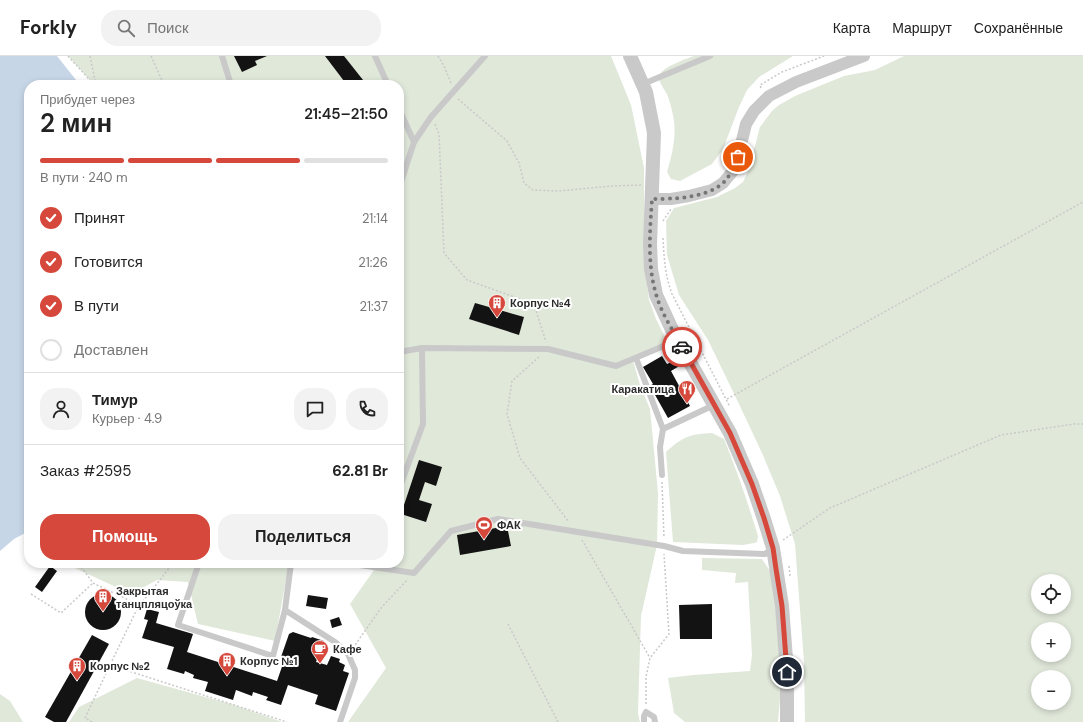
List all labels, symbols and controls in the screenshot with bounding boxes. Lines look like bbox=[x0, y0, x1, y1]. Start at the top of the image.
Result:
search box bbox=[101, 10, 381, 46]
text: Forkly bbox=[20, 15, 77, 40]
icon: search bbox=[115, 17, 137, 39]
text: Поиск bbox=[147, 18, 189, 38]
text: Карта bbox=[833, 19, 870, 37]
text: Маршрут bbox=[892, 19, 952, 37]
text: Сохранённые bbox=[974, 19, 1063, 37]
text: Прибудет через bbox=[40, 91, 135, 108]
text: 21:45–21:50 bbox=[304, 104, 388, 124]
text: 2 мин bbox=[40, 106, 112, 140]
pin bbox=[721, 140, 755, 174]
icon: bag bbox=[727, 146, 749, 168]
text: В пути · 240 m bbox=[40, 169, 127, 186]
icon: check bbox=[40, 207, 62, 229]
text: Принят bbox=[74, 208, 125, 228]
text: 21:14 bbox=[362, 210, 388, 227]
icon: check bbox=[40, 251, 62, 273]
text: Готовится bbox=[74, 252, 143, 272]
text: 21:26 bbox=[358, 254, 388, 271]
building icon: Корпус №4 bbox=[487, 293, 507, 318]
icon: check bbox=[40, 295, 62, 317]
text: В пути bbox=[74, 296, 119, 316]
place label: Корпус №4 bbox=[510, 296, 571, 310]
text: 21:37 bbox=[359, 298, 388, 315]
courier bbox=[662, 327, 702, 367]
icon: car bbox=[671, 336, 693, 358]
text: Доставлен bbox=[74, 340, 148, 360]
restaurant icon: Каракатица bbox=[677, 379, 697, 404]
place label: Каракатица bbox=[611, 382, 675, 396]
button: person bbox=[40, 388, 82, 430]
button: chat bbox=[294, 388, 336, 430]
button: phone bbox=[346, 388, 388, 430]
text: Тимур bbox=[92, 390, 138, 410]
text: Курьер · 4.9 bbox=[92, 410, 162, 427]
text: Заказ #2595 bbox=[40, 461, 131, 481]
text: 62.81 Br bbox=[332, 461, 388, 481]
button: Помощь bbox=[40, 514, 210, 560]
button: Поделиться bbox=[218, 514, 388, 560]
sports icon: ФАК bbox=[474, 515, 494, 540]
place label: ФАК bbox=[497, 518, 521, 532]
map controls bbox=[1031, 574, 1071, 710]
button: locate bbox=[1031, 574, 1071, 614]
place label: Закрытая танцпляцоўка bbox=[116, 584, 193, 611]
building icon: Закрытая танцпляцоўка bbox=[93, 587, 113, 612]
button: + bbox=[1031, 622, 1071, 662]
cafe icon: Кафе bbox=[310, 639, 330, 664]
place label: Кафе bbox=[333, 642, 362, 656]
building icon: Корпус №1 bbox=[217, 651, 237, 676]
place label: Корпус №1 bbox=[240, 654, 298, 668]
pin bbox=[770, 655, 804, 689]
building icon: Корпус №2 bbox=[67, 656, 87, 681]
place label: Корпус №2 bbox=[90, 659, 150, 673]
icon: home bbox=[776, 661, 798, 683]
button: − bbox=[1031, 670, 1071, 710]

